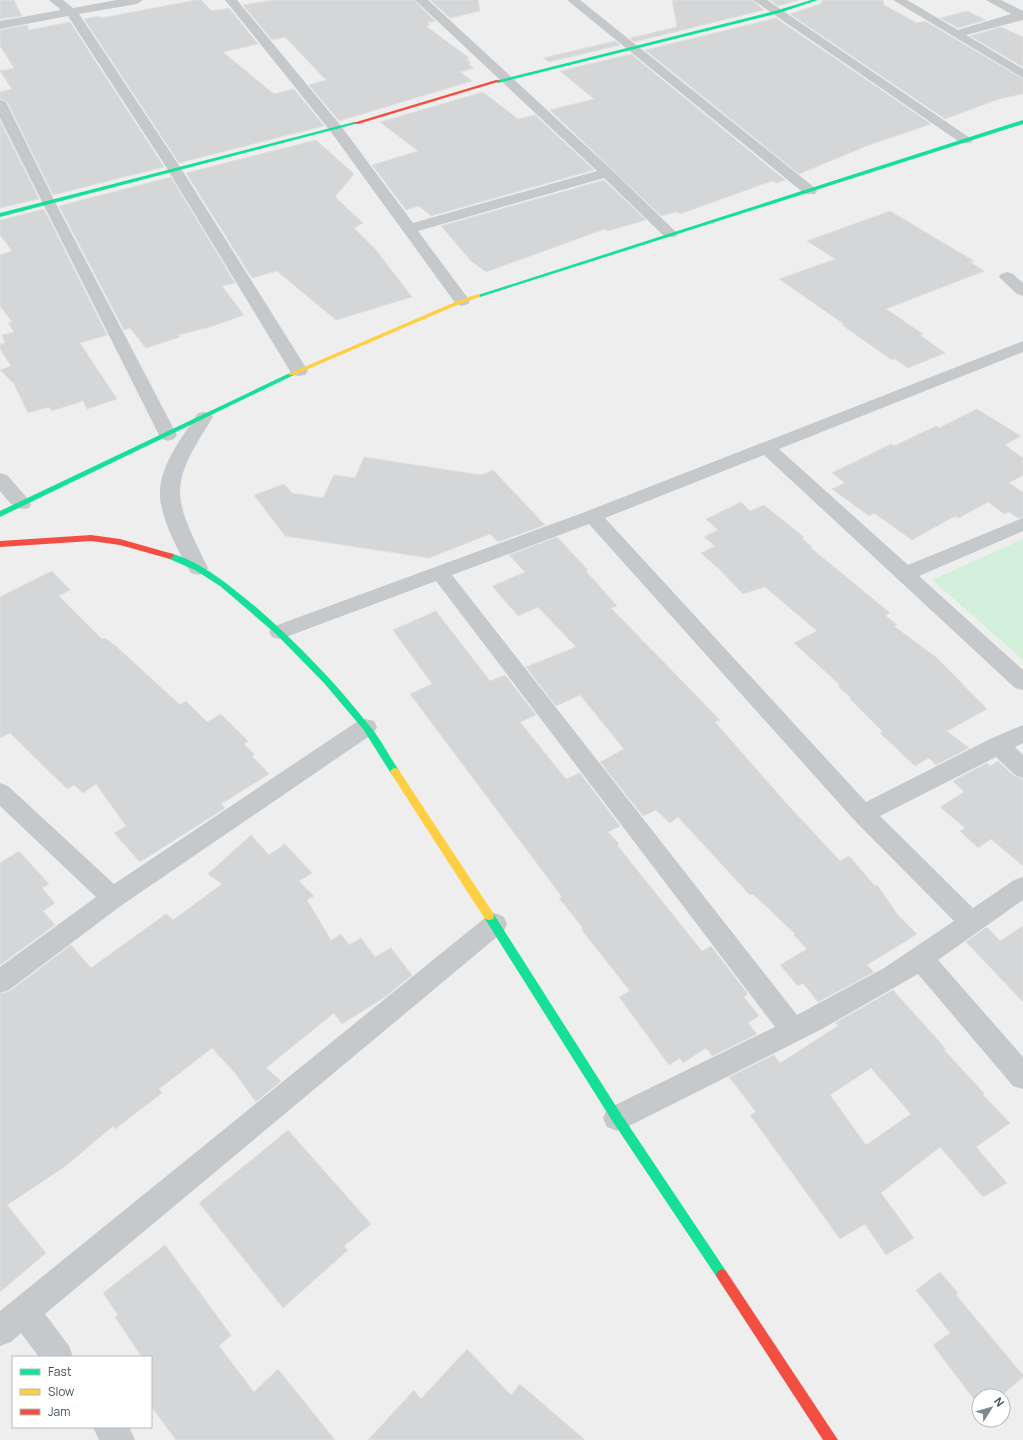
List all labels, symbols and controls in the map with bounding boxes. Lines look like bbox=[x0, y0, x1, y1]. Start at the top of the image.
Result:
legend bbox=[12, 1356, 152, 1428]
text: Fast bbox=[48, 1363, 72, 1380]
text: Slow bbox=[48, 1383, 74, 1400]
north arrow bbox=[971, 1388, 1011, 1428]
text: N bbox=[991, 1394, 1008, 1409]
text: Jam bbox=[48, 1403, 70, 1420]

